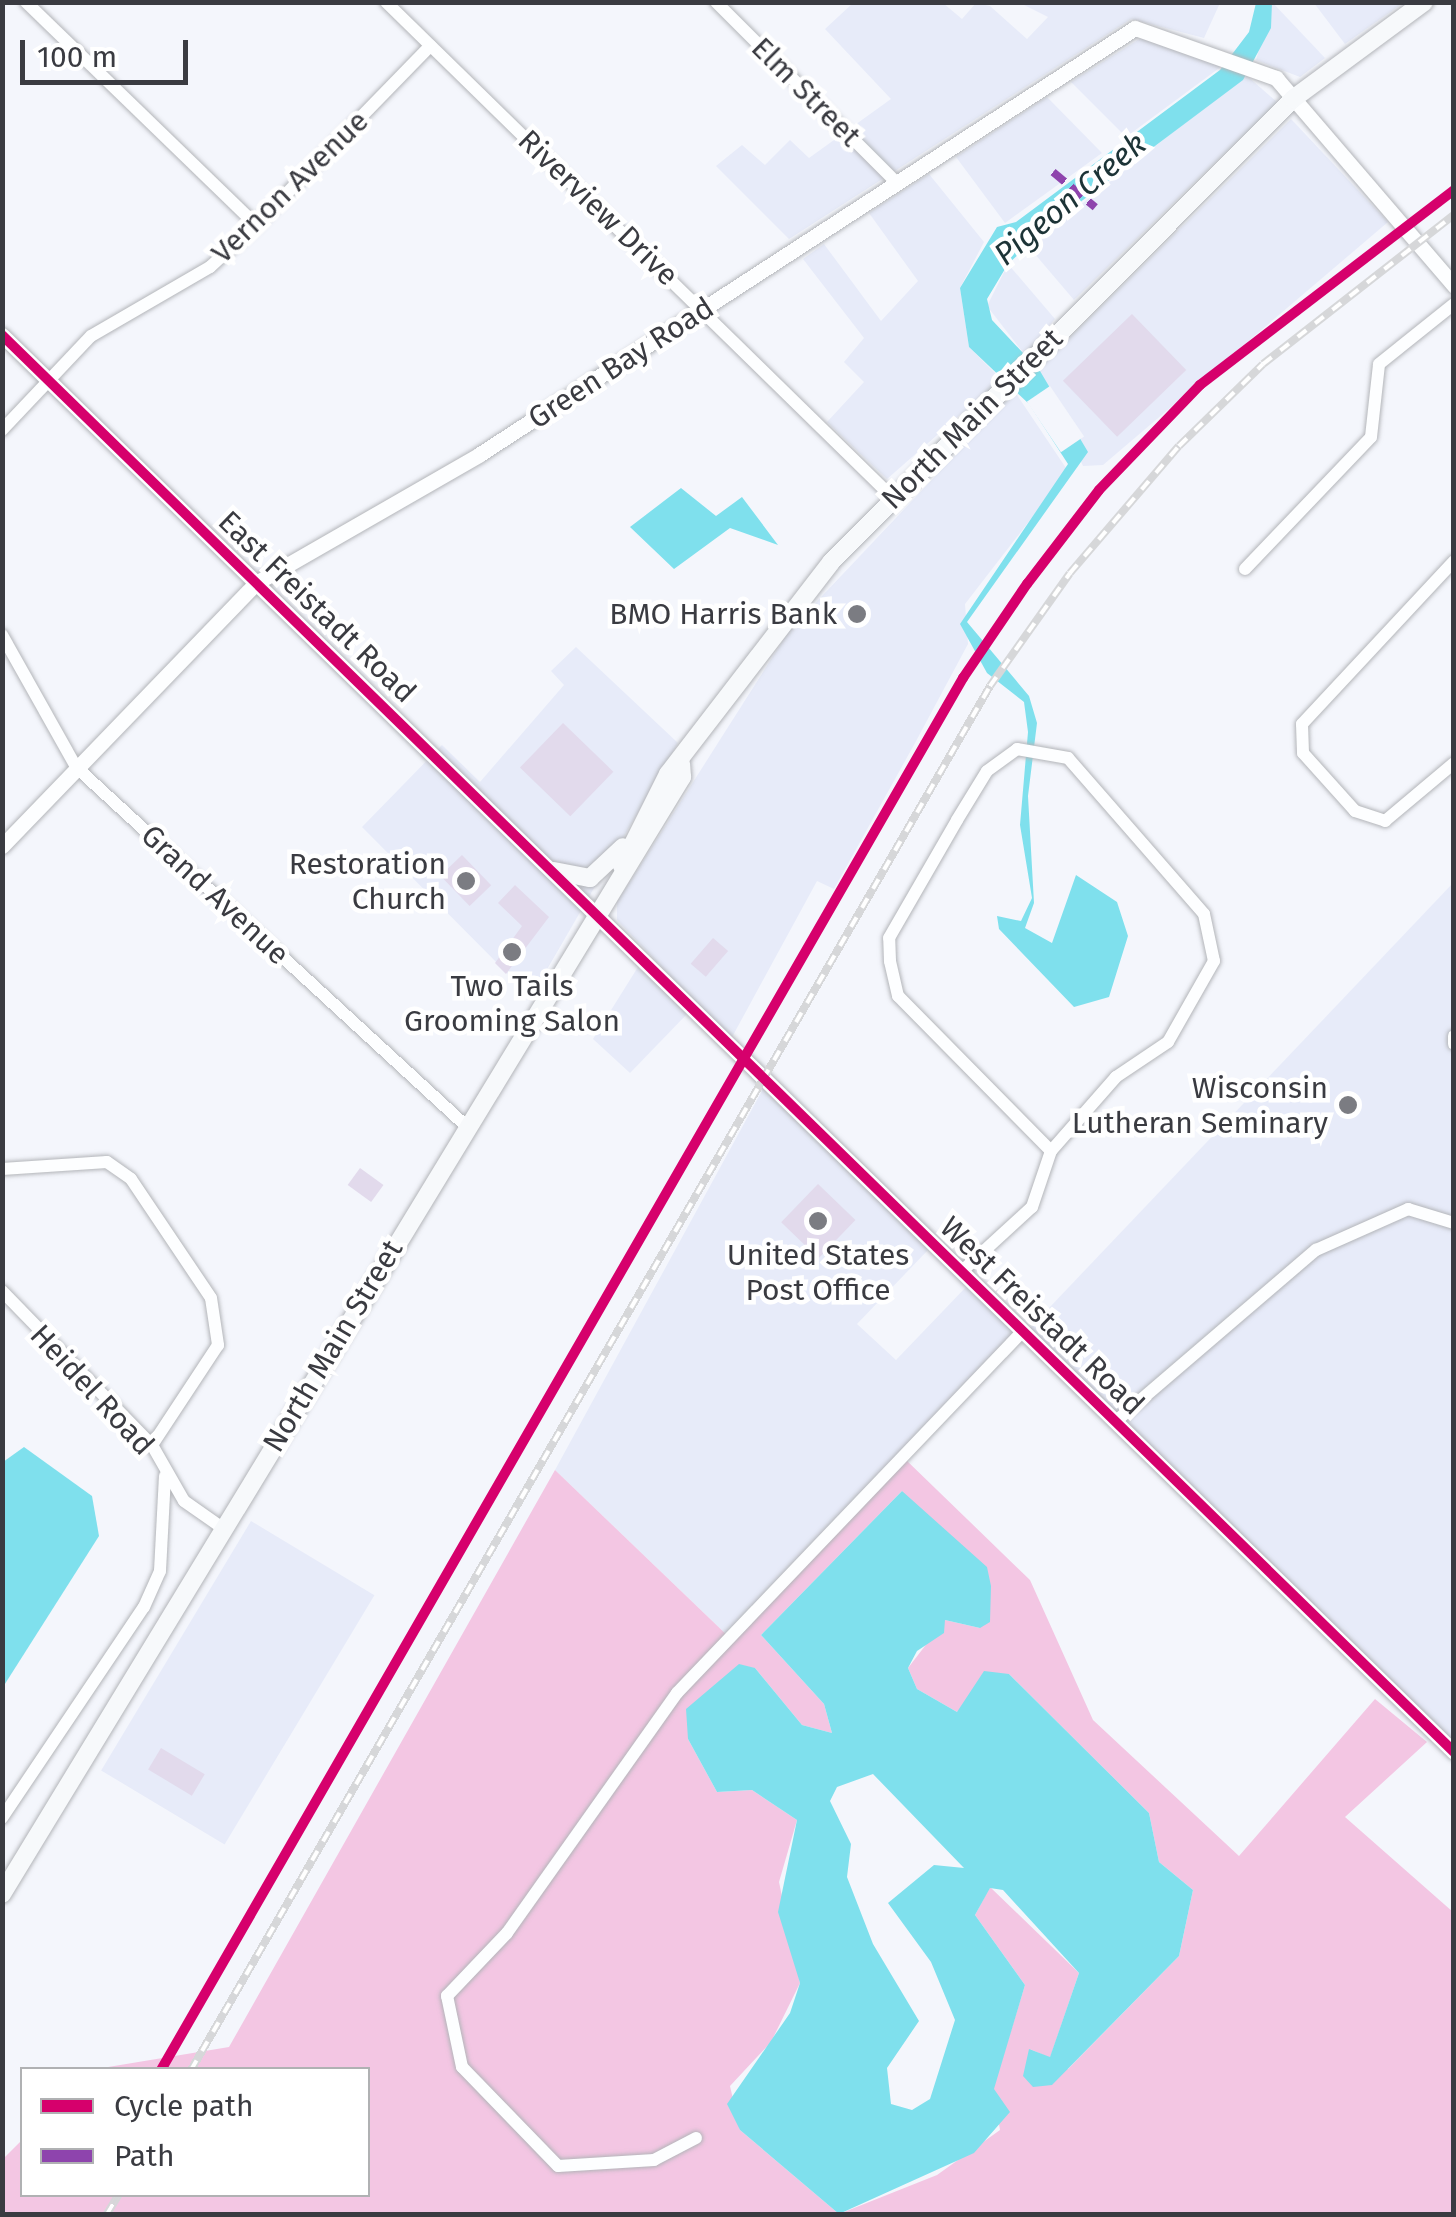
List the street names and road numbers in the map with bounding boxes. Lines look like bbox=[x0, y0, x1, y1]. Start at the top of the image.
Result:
street label: Elm Street bbox=[744, 30, 868, 154]
street label: Vernon Avenue bbox=[204, 103, 376, 271]
street label: Riverview Drive bbox=[510, 123, 686, 293]
street label: Green Bay Road bbox=[522, 290, 720, 436]
street label: North Main Street bbox=[874, 321, 1070, 517]
street label: East Freistadt Road bbox=[211, 504, 423, 710]
street label: Grand Avenue bbox=[134, 817, 296, 973]
street label: West Freistadt Road bbox=[933, 1209, 1151, 1423]
street label: North Main Street bbox=[256, 1233, 410, 1459]
street label: Heidel Road bbox=[22, 1317, 162, 1463]

